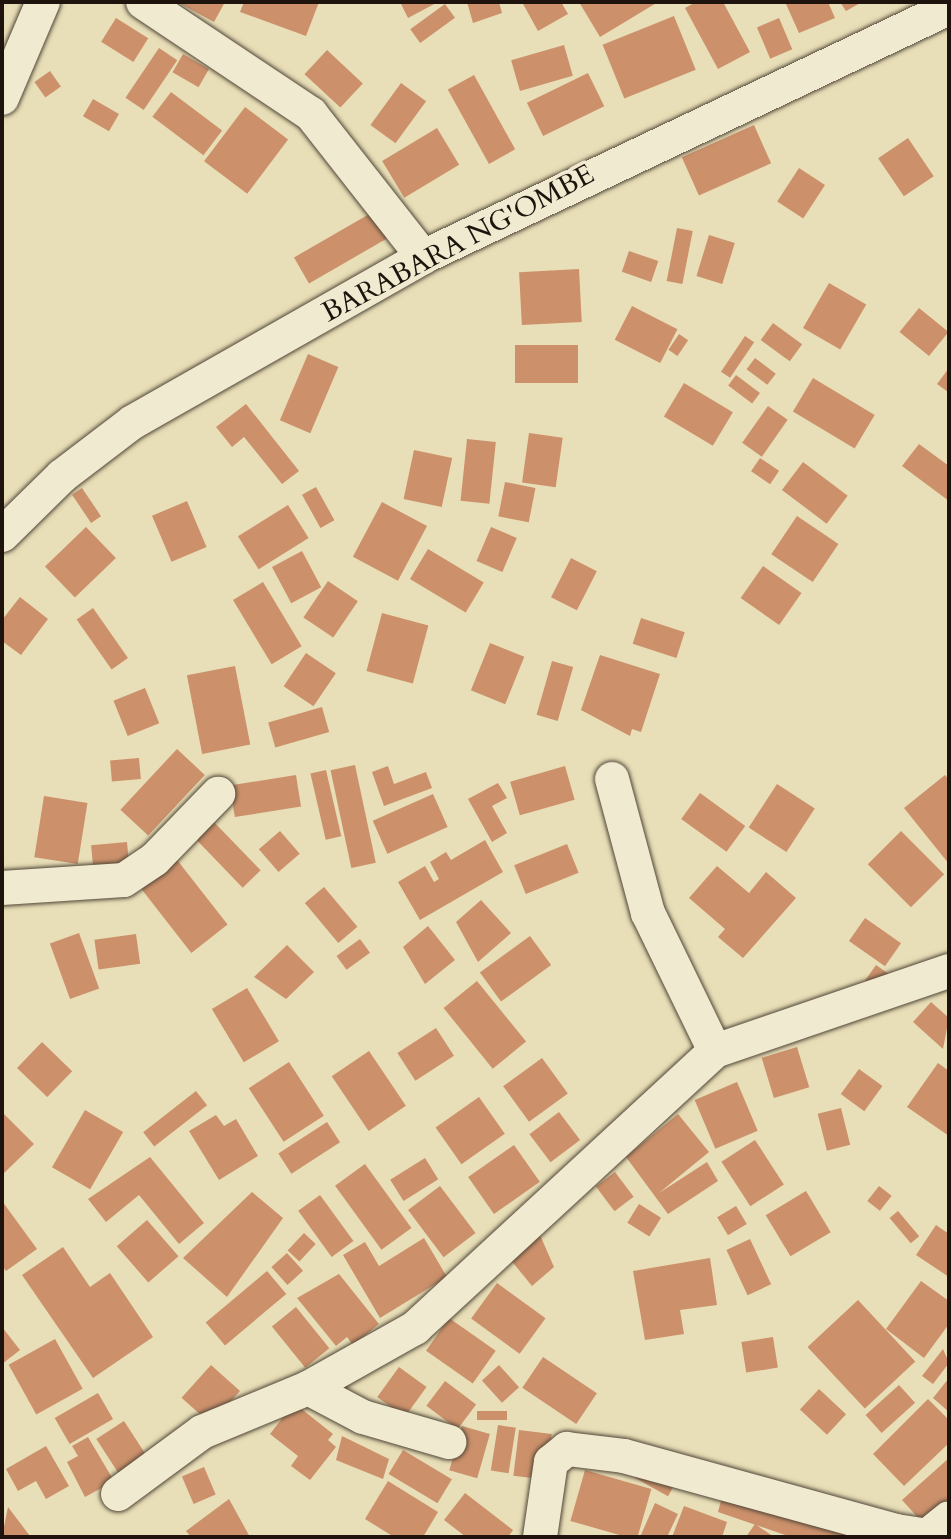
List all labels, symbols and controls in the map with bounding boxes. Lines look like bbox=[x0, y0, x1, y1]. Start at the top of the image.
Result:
street label: BARABARA NG'OMBE bbox=[316, 157, 600, 329]

